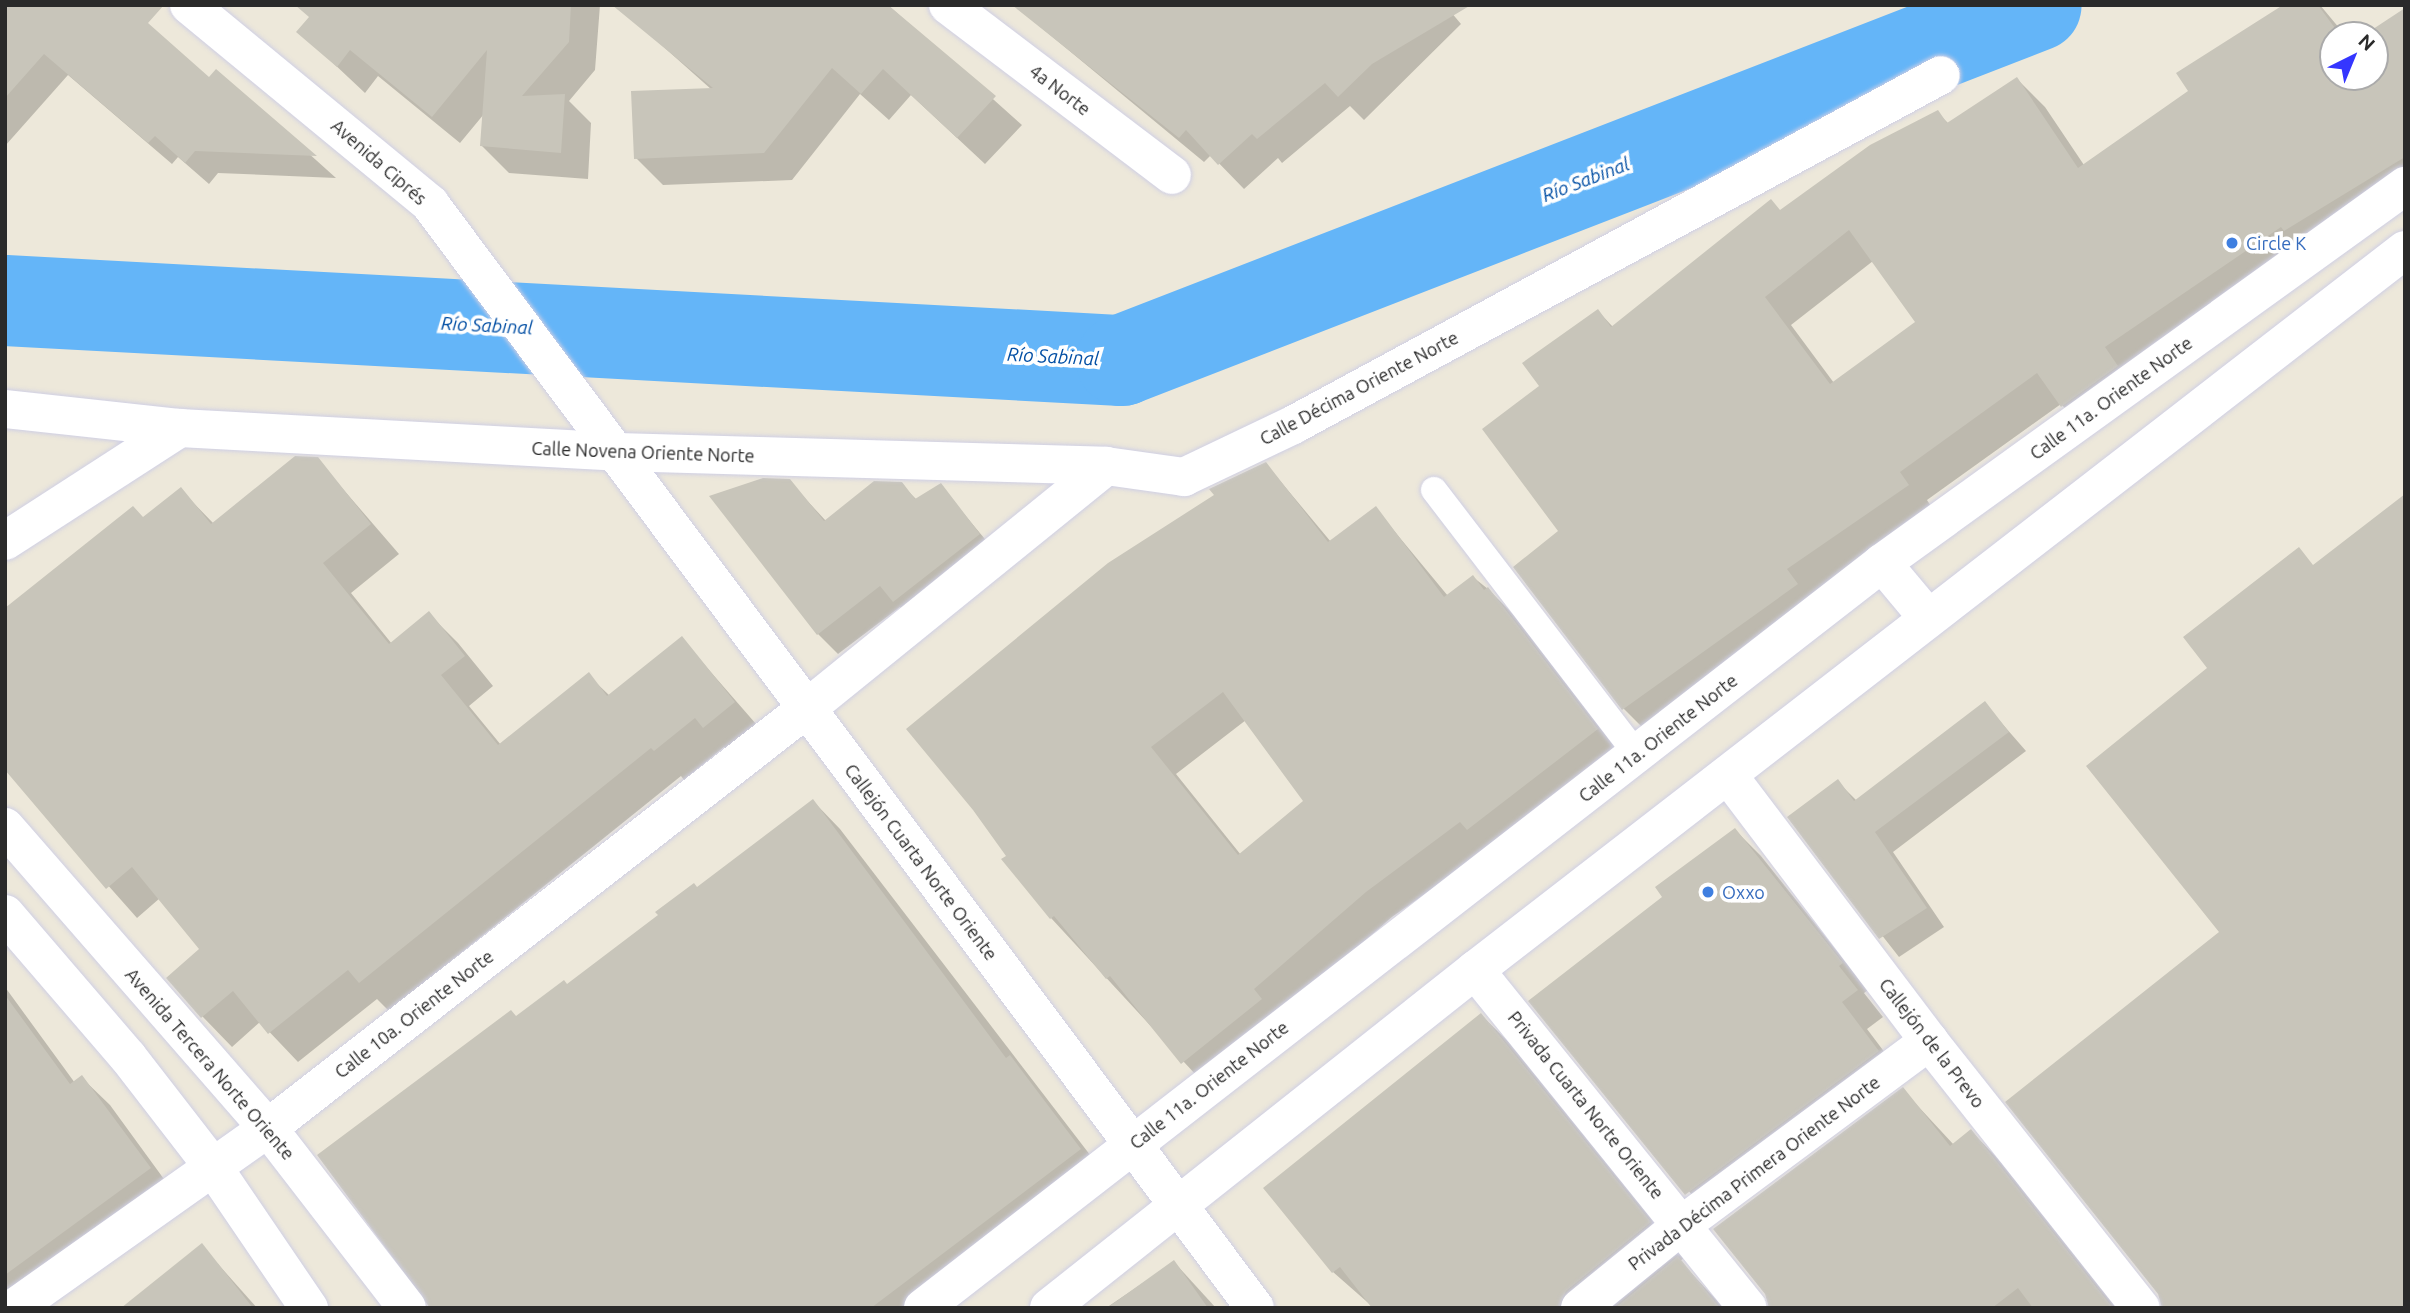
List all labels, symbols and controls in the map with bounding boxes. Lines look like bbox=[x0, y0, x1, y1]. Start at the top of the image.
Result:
north arrow bbox=[2319, 21, 2389, 91]
text: N bbox=[2354, 29, 2380, 55]
street label: 4a Norte bbox=[1025, 60, 1095, 120]
street label: Avenida Ciprés bbox=[327, 115, 431, 209]
water label: Río Sabinal bbox=[1539, 153, 1633, 207]
place label: Circle K bbox=[2246, 232, 2306, 254]
marker: Circle K bbox=[2224, 235, 2240, 251]
water label: Río Sabinal bbox=[440, 312, 534, 340]
street label: Calle Décima Oriente Norte bbox=[1256, 326, 1462, 450]
street label: Calle 11a. Oriente Norte bbox=[2026, 332, 2196, 464]
water label: Río Sabinal bbox=[1006, 343, 1100, 371]
street label: Calle Novena Oriente Norte bbox=[531, 437, 755, 467]
street label: Calle 11a. Oriente Norte bbox=[1574, 669, 1742, 807]
street label: Callejón Cuarta Norte Oriente bbox=[840, 760, 1002, 964]
place label: Oxxo bbox=[1722, 881, 1765, 903]
marker: Oxxo bbox=[1700, 884, 1716, 900]
street label: Calle 10a. Oriente Norte bbox=[330, 945, 498, 1083]
street label: Avenida Tercera Norte Oriente bbox=[121, 964, 299, 1164]
street label: Callejón de la Prevo bbox=[1875, 974, 1989, 1112]
street label: Privada Cuarta Norte Oriente bbox=[1504, 1007, 1668, 1203]
street label: Calle 11a. Oriente Norte bbox=[1125, 1016, 1293, 1154]
street label: Privada Décima Primera Oriente Norte bbox=[1624, 1071, 1884, 1275]

